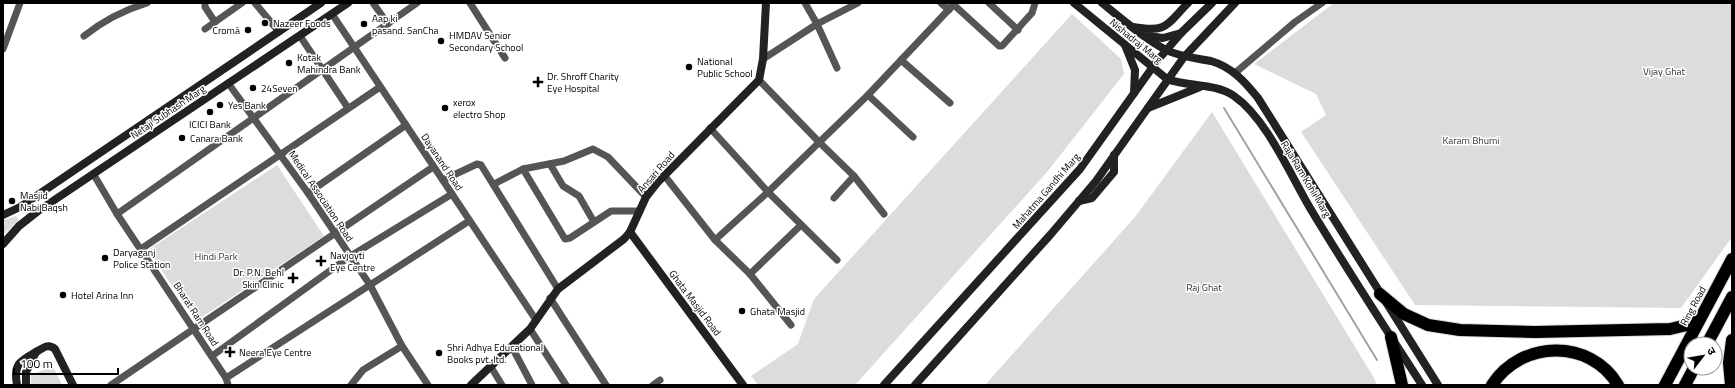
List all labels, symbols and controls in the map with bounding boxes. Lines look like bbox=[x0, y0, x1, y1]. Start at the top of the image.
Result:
place label: Aap ki pasand. SanCha bbox=[372, 11, 439, 38]
street label: Nishadraj Marg bbox=[1106, 15, 1166, 67]
place label: Nazeer Foods bbox=[273, 16, 331, 31]
marker: Nazeer Foods bbox=[260, 18, 270, 28]
marker: Aap ki pasand. SanCha bbox=[359, 19, 369, 29]
place label: Cromā bbox=[213, 23, 240, 38]
marker: Cromā bbox=[243, 25, 253, 35]
place label: HMDAV Senior Secondary School bbox=[449, 28, 523, 55]
marker: HMDAV Senior Secondary School bbox=[436, 36, 446, 46]
place label: Kotak Mahindra Bank bbox=[297, 50, 361, 77]
place label: National Public School bbox=[697, 54, 753, 81]
marker: Kotak Mahindra Bank bbox=[284, 58, 294, 68]
marker: National Public School bbox=[684, 62, 694, 72]
park label: Vijay Ghat bbox=[1643, 64, 1686, 79]
place label: Dr. Shroff Charity Eye Hospital bbox=[547, 69, 619, 96]
marker: Dr. Shroff Charity Eye Hospital bbox=[532, 76, 544, 88]
street label: Netaji Subhash Marg bbox=[128, 81, 208, 143]
place label: 24Seven bbox=[261, 81, 298, 96]
marker: 24Seven bbox=[248, 83, 258, 93]
place label: xerox electro Shop bbox=[453, 95, 505, 122]
place label: Yes Bank bbox=[228, 98, 266, 113]
marker: Yes Bank bbox=[215, 100, 225, 110]
marker: xerox electro Shop bbox=[440, 103, 450, 113]
marker: ICICI Bank bbox=[205, 107, 215, 117]
place label: ICICI Bank bbox=[189, 117, 231, 132]
street label: Dayanand Road bbox=[417, 130, 467, 194]
place label: Canara Bank bbox=[190, 131, 243, 146]
marker: Canara Bank bbox=[177, 133, 187, 143]
park label: Karam Bhumi bbox=[1442, 133, 1500, 148]
street label: Raja Ram Kohli Marg bbox=[1277, 138, 1335, 220]
street label: Medical Association Road bbox=[285, 147, 357, 245]
street label: Ansari Road bbox=[634, 148, 678, 196]
street label: Mahatma Gandhi Marg bbox=[1009, 150, 1083, 232]
place label: Masjid Nabi Baqsh bbox=[20, 188, 68, 215]
marker: Masjid Nabi Baqsh bbox=[7, 196, 17, 206]
place label: Daryaganj Police Station bbox=[113, 245, 170, 272]
place label: Navjoyti Eye Centre bbox=[330, 248, 375, 275]
park label: Hindi Park bbox=[194, 249, 238, 264]
marker: Daryaganj Police Station bbox=[100, 253, 110, 263]
marker: Navjoyti Eye Centre bbox=[315, 255, 327, 267]
place label: Dr. P.N. Behl Skin Clinic bbox=[233, 265, 284, 292]
street label: Ghata Masjid Road bbox=[665, 267, 725, 339]
marker: Dr. P.N. Behl Skin Clinic bbox=[287, 272, 299, 284]
street label: Bharat Ram Road bbox=[170, 279, 222, 349]
park label: Raj Ghat bbox=[1186, 280, 1222, 295]
street label: Ring Road bbox=[1676, 284, 1710, 328]
place label: Hotel Arina Inn bbox=[71, 288, 133, 303]
marker: Hotel Arina Inn bbox=[58, 290, 68, 300]
place label: Ghata Masjid bbox=[750, 304, 805, 319]
marker: Ghata Masjid bbox=[737, 306, 747, 316]
north arrow bbox=[1683, 336, 1723, 376]
place label: Shri Adhya Educational Books pvt. ltd. bbox=[447, 340, 543, 367]
text: उ bbox=[1703, 344, 1720, 358]
place label: Neera Eye Centre bbox=[239, 345, 312, 360]
marker: Neera Eye Centre bbox=[224, 346, 236, 358]
marker: Shri Adhya Educational Books pvt. ltd. bbox=[434, 348, 444, 358]
scale bar bbox=[14, 350, 118, 376]
text: 100 m bbox=[20, 354, 53, 373]

